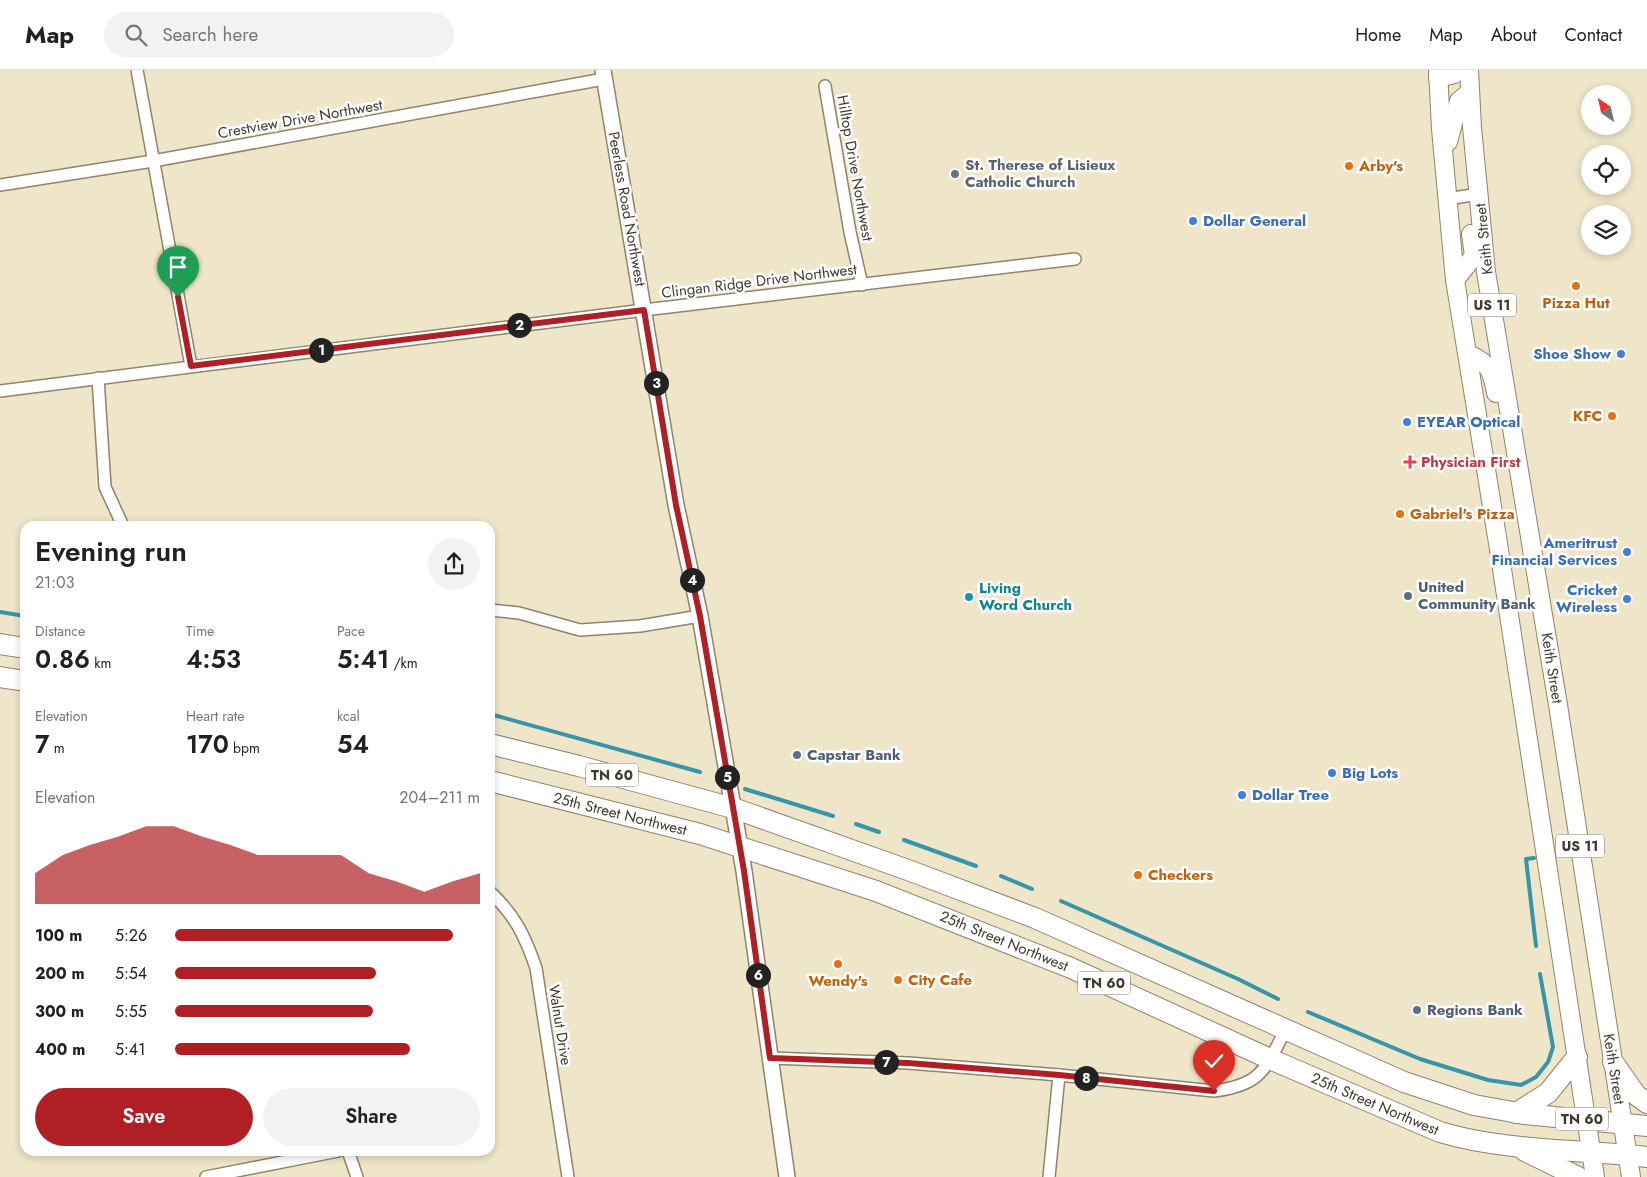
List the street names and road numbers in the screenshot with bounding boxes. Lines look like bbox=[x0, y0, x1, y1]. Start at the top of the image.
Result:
street label: Hilltop Drive Northwest bbox=[831, 93, 879, 243]
street label: Crestview Drive Northwest bbox=[216, 94, 384, 144]
street label: Peerless Road Northwest bbox=[603, 130, 652, 288]
street label: Keith Street bbox=[1469, 202, 1499, 276]
street label: Clingan Ridge Drive Northwest bbox=[660, 258, 858, 304]
road number: US 11 bbox=[1468, 294, 1516, 316]
street label: Keith Street bbox=[1536, 631, 1569, 705]
road number: TN 60 bbox=[586, 764, 638, 786]
street label: 25th Street Northwest bbox=[551, 787, 689, 841]
road number: US 11 bbox=[1556, 834, 1604, 858]
street label: 25th Street Northwest bbox=[936, 905, 1072, 977]
road number: TN 60 bbox=[1078, 971, 1130, 994]
street label: Walnut Drive bbox=[543, 983, 577, 1067]
street label: Keith Street bbox=[1598, 1032, 1631, 1106]
street label: 25th Street Northwest bbox=[1308, 1067, 1443, 1141]
road number: TN 60 bbox=[1556, 1108, 1608, 1130]

